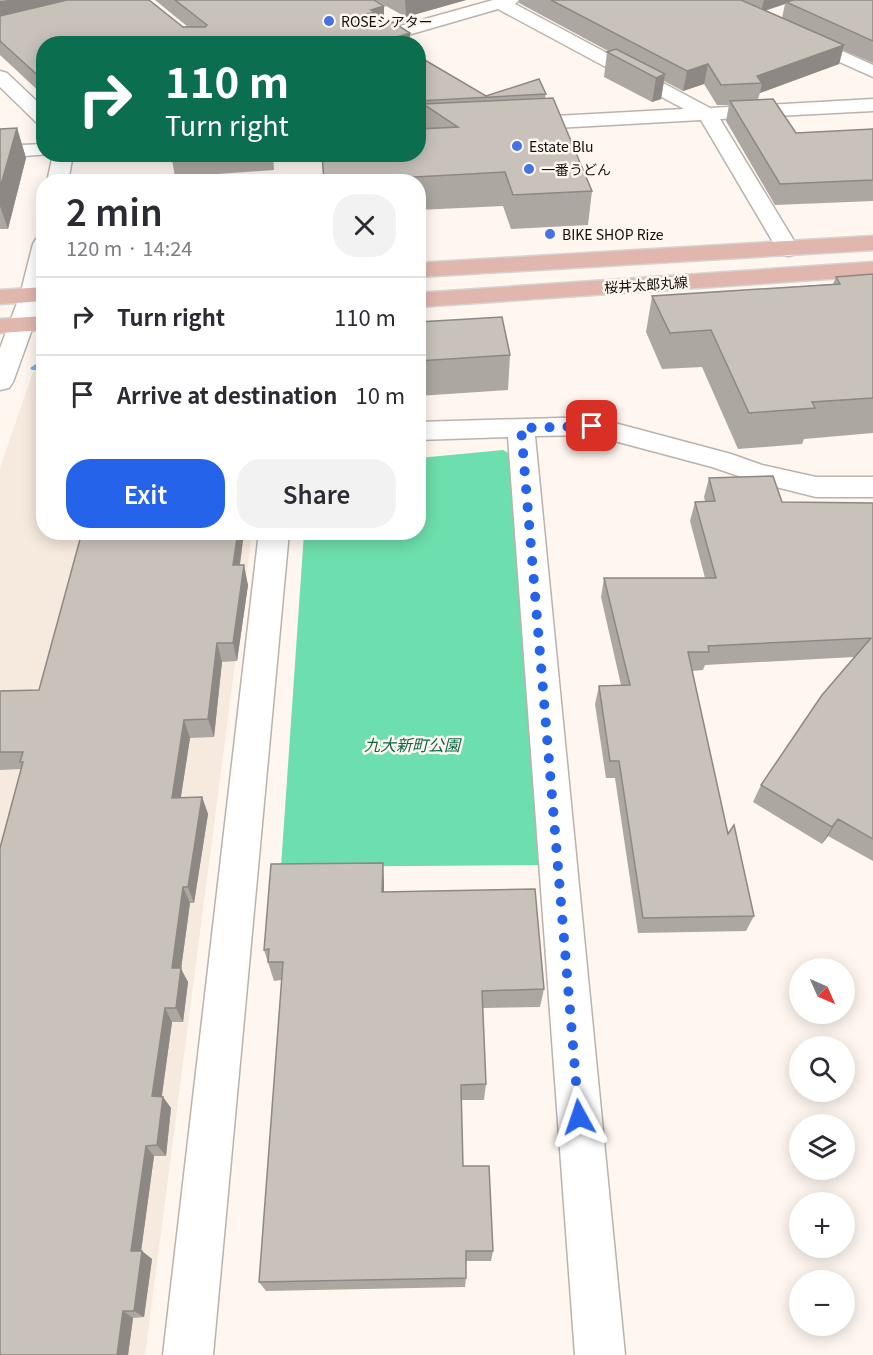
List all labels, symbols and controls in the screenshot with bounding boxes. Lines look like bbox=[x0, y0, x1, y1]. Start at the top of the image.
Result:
place label: ROSEシアター bbox=[341, 11, 433, 31]
marker: ROSEシアター bbox=[322, 14, 336, 28]
text: 110 m bbox=[165, 49, 289, 110]
icon: right bbox=[66, 60, 144, 138]
text: Turn right bbox=[165, 105, 289, 144]
place label: Estate Blu bbox=[529, 136, 594, 156]
marker: Estate Blu bbox=[510, 139, 524, 153]
place label: 一番うどん bbox=[541, 159, 611, 179]
marker: 一番うどん bbox=[522, 162, 536, 176]
text: 2 min bbox=[66, 184, 163, 236]
button: close bbox=[333, 194, 396, 257]
place label: BIKE SHOP Rize bbox=[562, 224, 664, 244]
marker: BIKE SHOP Rize bbox=[543, 227, 557, 241]
text: 120 m · 14:24 bbox=[66, 233, 192, 262]
street label: 桜井太郎丸線 bbox=[603, 271, 689, 297]
icon: right bbox=[66, 300, 99, 333]
text: Turn right bbox=[117, 300, 225, 332]
text: 110 m bbox=[334, 300, 396, 332]
icon: arrive bbox=[66, 378, 99, 411]
text: Arrive at destination bbox=[117, 378, 337, 410]
text: 10 m bbox=[355, 378, 405, 410]
pin bbox=[566, 400, 617, 451]
icon: arrive bbox=[575, 409, 608, 442]
button: Exit bbox=[66, 459, 225, 528]
button: Share bbox=[237, 459, 396, 528]
park label: 九大新町公園 bbox=[364, 732, 462, 756]
north arrow bbox=[789, 958, 855, 1024]
map controls bbox=[789, 958, 855, 1336]
button: search bbox=[789, 1036, 855, 1102]
position arrow bbox=[547, 1085, 611, 1149]
button: layers bbox=[789, 1114, 855, 1180]
button: + bbox=[789, 1192, 855, 1258]
button: − bbox=[789, 1270, 855, 1336]

